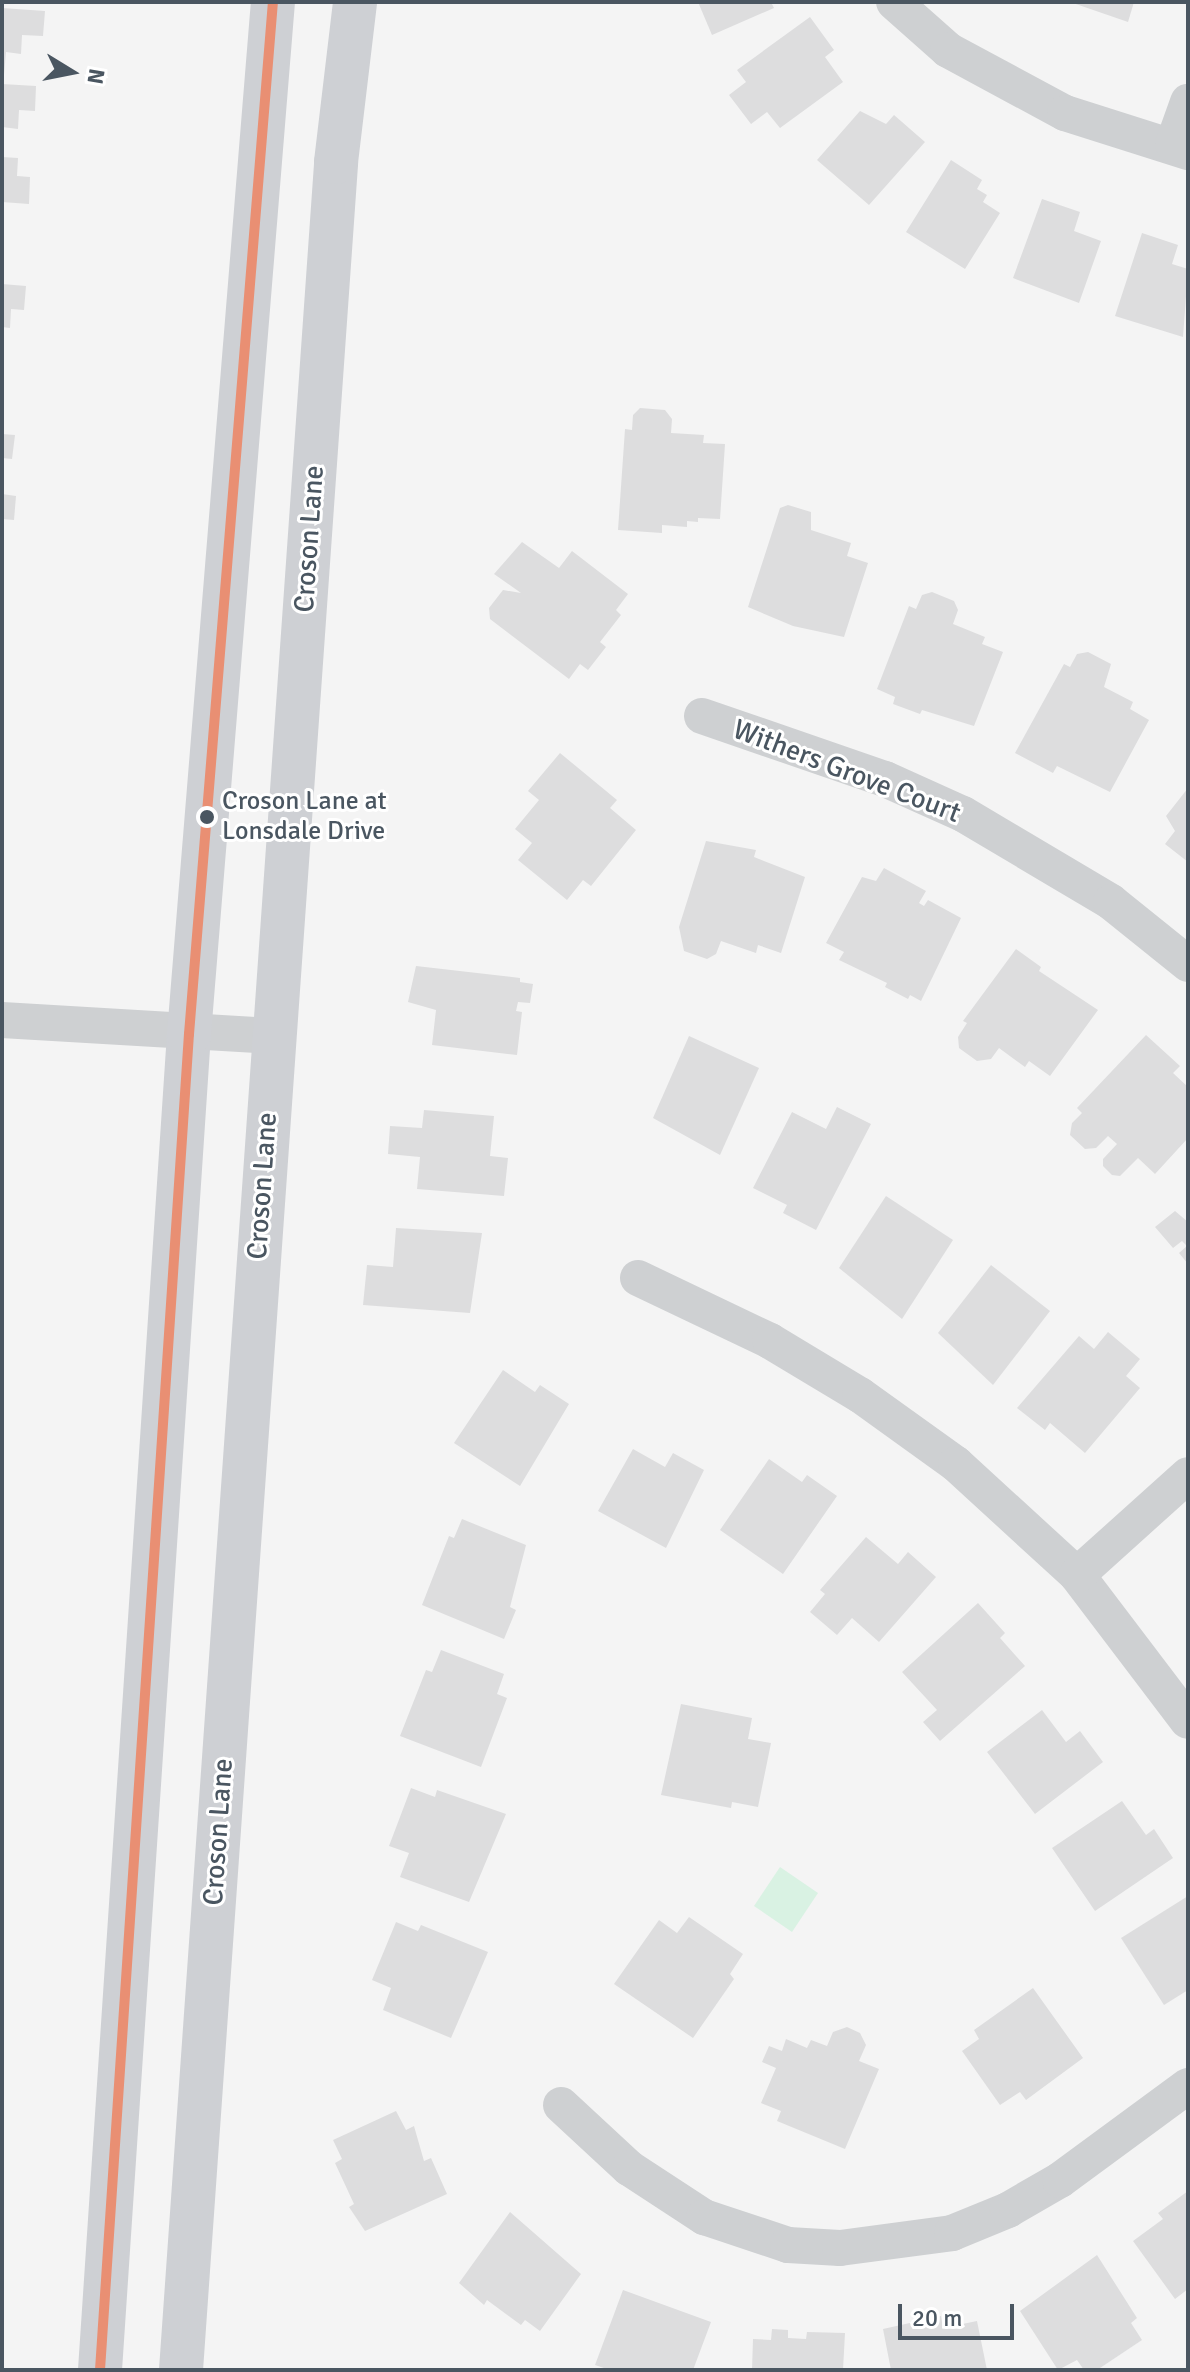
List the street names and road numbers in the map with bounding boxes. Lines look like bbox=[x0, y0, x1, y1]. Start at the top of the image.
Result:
street label: Croson Lane bbox=[287, 464, 331, 614]
street label: Withers Grove Court bbox=[729, 712, 965, 830]
street label: Croson Lane bbox=[240, 1111, 284, 1261]
street label: Croson Lane bbox=[196, 1757, 240, 1907]

